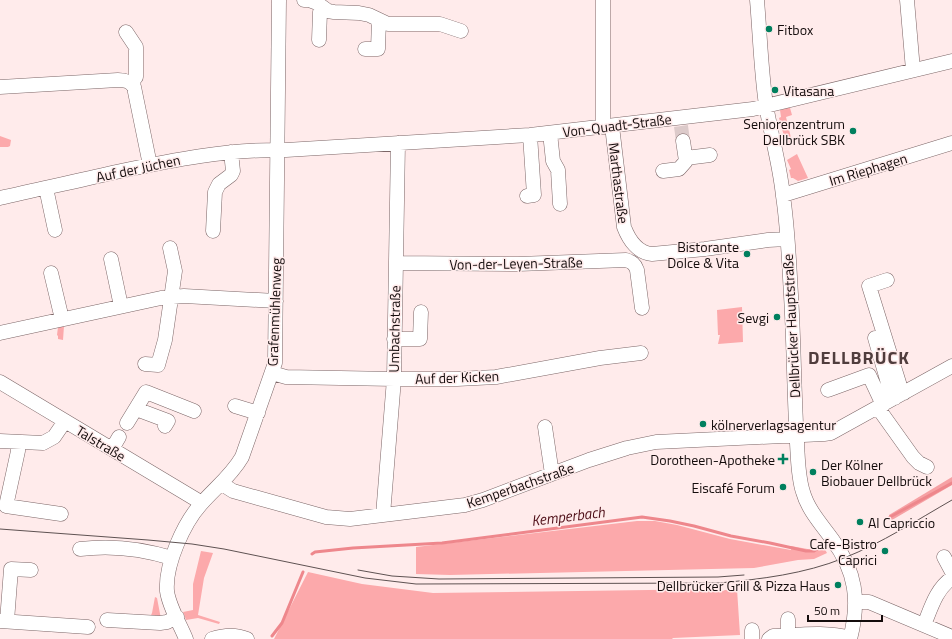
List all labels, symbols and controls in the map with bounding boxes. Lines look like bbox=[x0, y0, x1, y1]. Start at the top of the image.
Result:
place label: Fitbox bbox=[777, 19, 814, 40]
marker: Fitbox bbox=[764, 24, 774, 34]
place label: Vitasana bbox=[783, 80, 834, 101]
marker: Vitasana bbox=[770, 85, 780, 95]
street label: Von-Quadt-Straße bbox=[561, 108, 673, 142]
place label: Seniorenzentrum Dellbrück SBK bbox=[743, 113, 845, 150]
marker: Seniorenzentrum Dellbrück SBK bbox=[848, 126, 858, 136]
street label: Marthastraße bbox=[604, 141, 634, 225]
street label: Im Riephagen bbox=[826, 147, 910, 191]
street label: Auf der Jüchen bbox=[94, 149, 182, 187]
place label: Bistorante Dolce & Vita bbox=[667, 236, 739, 273]
marker: Bistorante Dolce & Vita bbox=[742, 249, 752, 259]
street label: Von-der-Leyen-Straße bbox=[449, 251, 583, 275]
street label: Dellbrücker Hauptstraße bbox=[777, 253, 805, 399]
street label: Grafenmühlenweg bbox=[262, 257, 286, 367]
street label: Umbachstraße bbox=[383, 285, 405, 373]
place label: Sevgi bbox=[738, 307, 769, 328]
marker: Sevgi bbox=[772, 312, 782, 322]
district label: DELLBRÜCK bbox=[808, 344, 910, 371]
street label: Auf der Kicken bbox=[415, 365, 499, 389]
place label: kölnerverlagsagentur bbox=[711, 414, 836, 435]
marker: kölnerverlagsagentur bbox=[698, 419, 708, 429]
street label: Talstraße bbox=[72, 420, 130, 466]
place label: Dorotheen-Apotheke bbox=[650, 449, 775, 470]
marker: Dorotheen-Apotheke bbox=[778, 454, 788, 464]
place label: Der Kölner Biobauer Dellbrück bbox=[821, 454, 932, 491]
street label: Kemperbachstraße bbox=[464, 457, 576, 513]
marker: Der Kölner Biobauer Dellbrück bbox=[808, 467, 818, 477]
place label: Eiscafé Forum bbox=[691, 477, 775, 498]
marker: Eiscafé Forum bbox=[778, 482, 788, 492]
water label: Kemperbach bbox=[530, 500, 607, 532]
place label: Al Capriccio bbox=[868, 512, 935, 533]
marker: Al Capriccio bbox=[855, 517, 865, 527]
place label: Cafe-Bistro Caprici bbox=[809, 533, 877, 570]
marker: Cafe-Bistro Caprici bbox=[880, 546, 890, 556]
place label: Dellbrücker Grill & Pizza Haus bbox=[657, 575, 830, 596]
marker: Dellbrücker Grill & Pizza Haus bbox=[833, 580, 843, 590]
scale bar bbox=[808, 597, 882, 623]
text: 50 m bbox=[814, 601, 840, 620]

